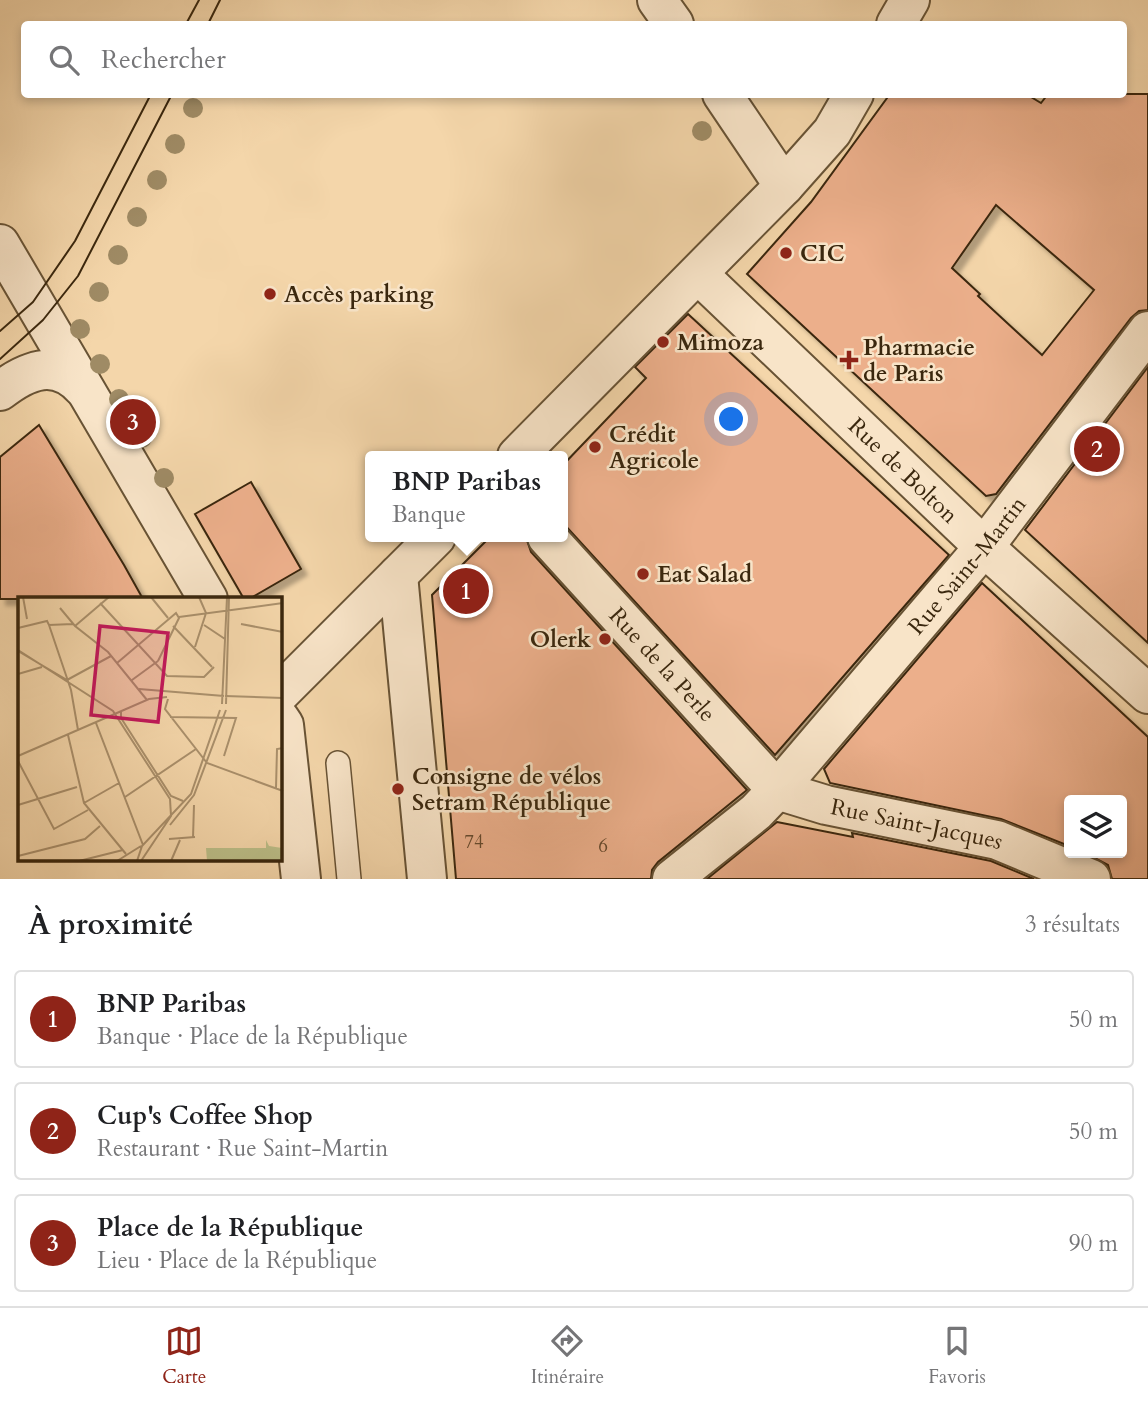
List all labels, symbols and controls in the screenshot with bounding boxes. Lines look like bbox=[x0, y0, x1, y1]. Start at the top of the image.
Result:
search box bbox=[21, 21, 1127, 98]
icon: search bbox=[45, 41, 83, 79]
text: Rechercher bbox=[101, 42, 226, 77]
place label: CIC bbox=[800, 238, 845, 269]
marker: CIC bbox=[778, 245, 794, 261]
place label: Accès parking bbox=[284, 279, 434, 310]
marker: Accès parking bbox=[262, 286, 278, 302]
place label: Mimoza bbox=[677, 327, 764, 358]
place label: Pharmacie de Paris bbox=[863, 332, 975, 389]
marker: Mimoza bbox=[655, 334, 671, 350]
marker: Pharmacie de Paris bbox=[841, 352, 857, 368]
pin: 3 bbox=[110, 396, 156, 448]
your location bbox=[714, 402, 748, 436]
street label: Rue de Bolton bbox=[841, 411, 965, 530]
place label: Crédit Agricole bbox=[609, 419, 699, 476]
pin: 2 bbox=[1074, 423, 1120, 475]
marker: Crédit Agricole bbox=[587, 439, 603, 455]
popup bbox=[365, 451, 568, 542]
text: BNP Paribas bbox=[392, 464, 541, 499]
street label: Rue Saint-Martin bbox=[901, 490, 1033, 641]
text: Banque bbox=[392, 499, 466, 530]
place label: Eat Salad bbox=[657, 559, 752, 590]
pin: 1 bbox=[443, 565, 489, 617]
marker: Eat Salad bbox=[635, 566, 651, 582]
inset map bbox=[18, 597, 282, 862]
street label: Rue de la Perle bbox=[602, 601, 723, 729]
place label: Olerk bbox=[530, 624, 592, 655]
marker: Olerk bbox=[597, 631, 613, 647]
place label: Consigne de vélos Setram République bbox=[412, 761, 611, 818]
marker: Consigne de vélos Setram République bbox=[390, 781, 406, 797]
street label: Rue Saint-Jacques bbox=[828, 791, 1008, 857]
map controls bbox=[1064, 795, 1127, 858]
button: layers bbox=[1064, 795, 1127, 858]
house number: 74 bbox=[464, 829, 484, 855]
house number: 6 bbox=[598, 833, 608, 859]
text: À proximité bbox=[28, 904, 193, 945]
text: 3 résultats bbox=[1025, 909, 1120, 940]
text: BNP Paribas bbox=[97, 986, 246, 1021]
text: 1 bbox=[47, 1004, 59, 1035]
text: 50 m bbox=[1069, 1004, 1118, 1035]
text: Banque · Place de la République bbox=[97, 1021, 408, 1052]
text: Cup's Coffee Shop bbox=[97, 1098, 313, 1133]
text: 2 bbox=[47, 1116, 59, 1147]
text: 50 m bbox=[1069, 1116, 1118, 1147]
text: Restaurant · Rue Saint-Martin bbox=[97, 1133, 388, 1164]
text: Place de la République bbox=[97, 1210, 363, 1245]
text: 3 bbox=[47, 1228, 59, 1259]
text: 90 m bbox=[1069, 1228, 1118, 1259]
text: Lieu · Place de la République bbox=[97, 1245, 377, 1276]
tab: Carte bbox=[162, 1322, 206, 1390]
tab: Itinéraire bbox=[531, 1322, 604, 1390]
tab: Favoris bbox=[928, 1322, 986, 1390]

